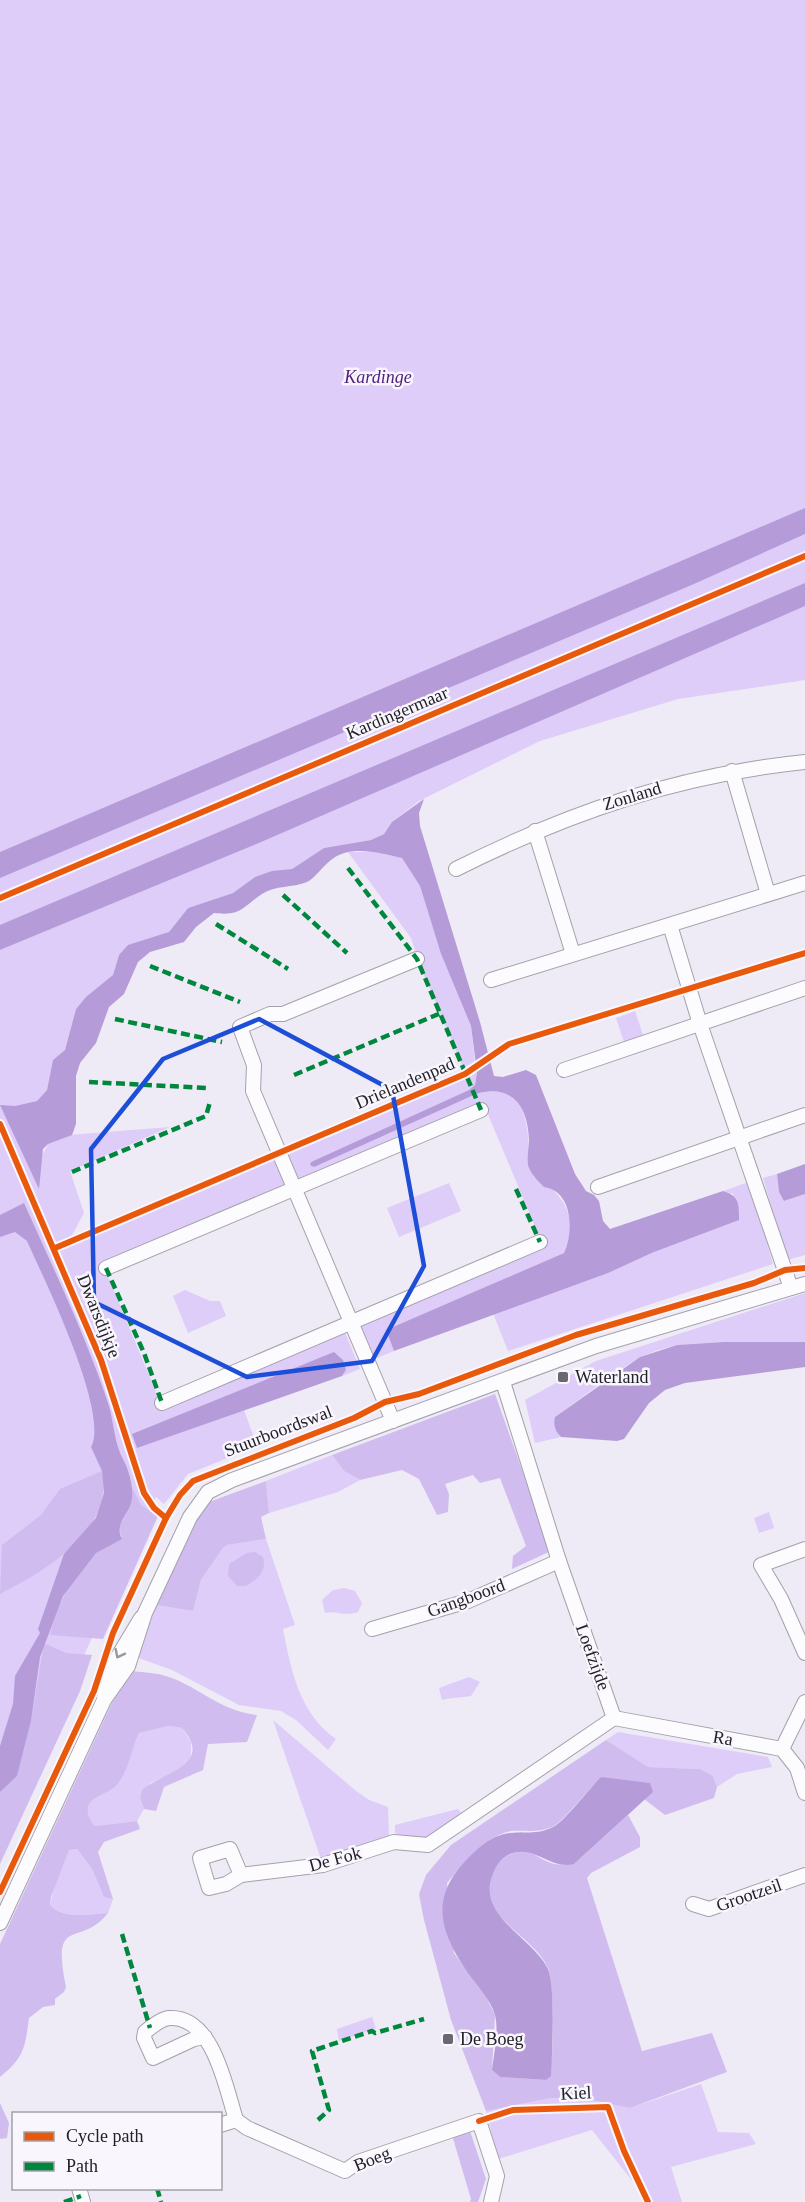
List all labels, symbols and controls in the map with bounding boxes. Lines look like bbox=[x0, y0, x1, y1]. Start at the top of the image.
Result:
park label: Kardinge bbox=[343, 367, 412, 387]
street label: Kardingermaar bbox=[343, 683, 451, 743]
street label: Zonland bbox=[600, 778, 664, 814]
street label: Drielandenpad bbox=[352, 1053, 458, 1113]
street label: Dwarsdijkje bbox=[73, 1271, 125, 1361]
place label: Waterland bbox=[575, 1367, 649, 1387]
marker: Waterland bbox=[556, 1370, 570, 1384]
street label: Stuurboordswal bbox=[221, 1401, 335, 1461]
street label: Gangboord bbox=[425, 1575, 507, 1621]
street label: Loefzijde bbox=[572, 1621, 614, 1693]
one-way arrow bbox=[114, 1647, 126, 1658]
street label: Ra bbox=[711, 1726, 735, 1750]
street label: De Fok bbox=[307, 1842, 363, 1876]
street label: Grootzeil bbox=[714, 1874, 784, 1916]
place label: De Boeg bbox=[460, 2029, 523, 2049]
marker: De Boeg bbox=[441, 2032, 455, 2046]
street label: Kiel bbox=[560, 2082, 592, 2104]
legend bbox=[12, 2112, 222, 2190]
text: Cycle path bbox=[66, 2126, 143, 2146]
street label: Boeg bbox=[351, 2143, 393, 2175]
text: Path bbox=[66, 2156, 98, 2176]

